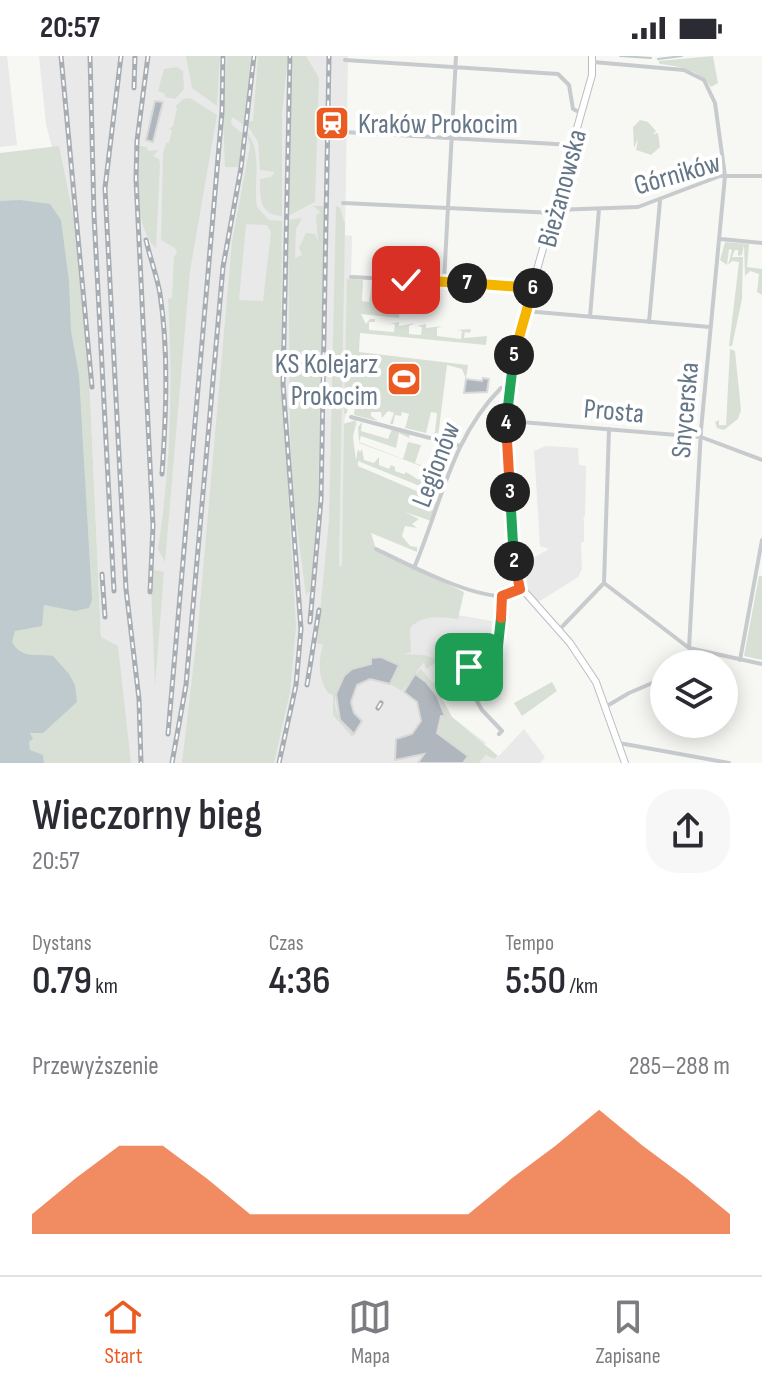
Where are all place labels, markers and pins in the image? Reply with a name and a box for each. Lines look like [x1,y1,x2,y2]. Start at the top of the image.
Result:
station icon: Kraków Prokocim [313,104,351,142]
place label: Kraków Prokocim [358,108,518,141]
pin [372,246,440,314]
pin: 7 [447,263,487,303]
pin: 6 [513,268,553,308]
pin: 5 [494,335,534,375]
place label: KS Kolejarz Prokocim [275,348,378,413]
sports icon: KS Kolejarz Prokocim [385,360,423,398]
pin: 4 [486,403,526,443]
pin: 3 [490,472,530,512]
pin: 2 [494,541,534,581]
pin [435,633,503,701]

